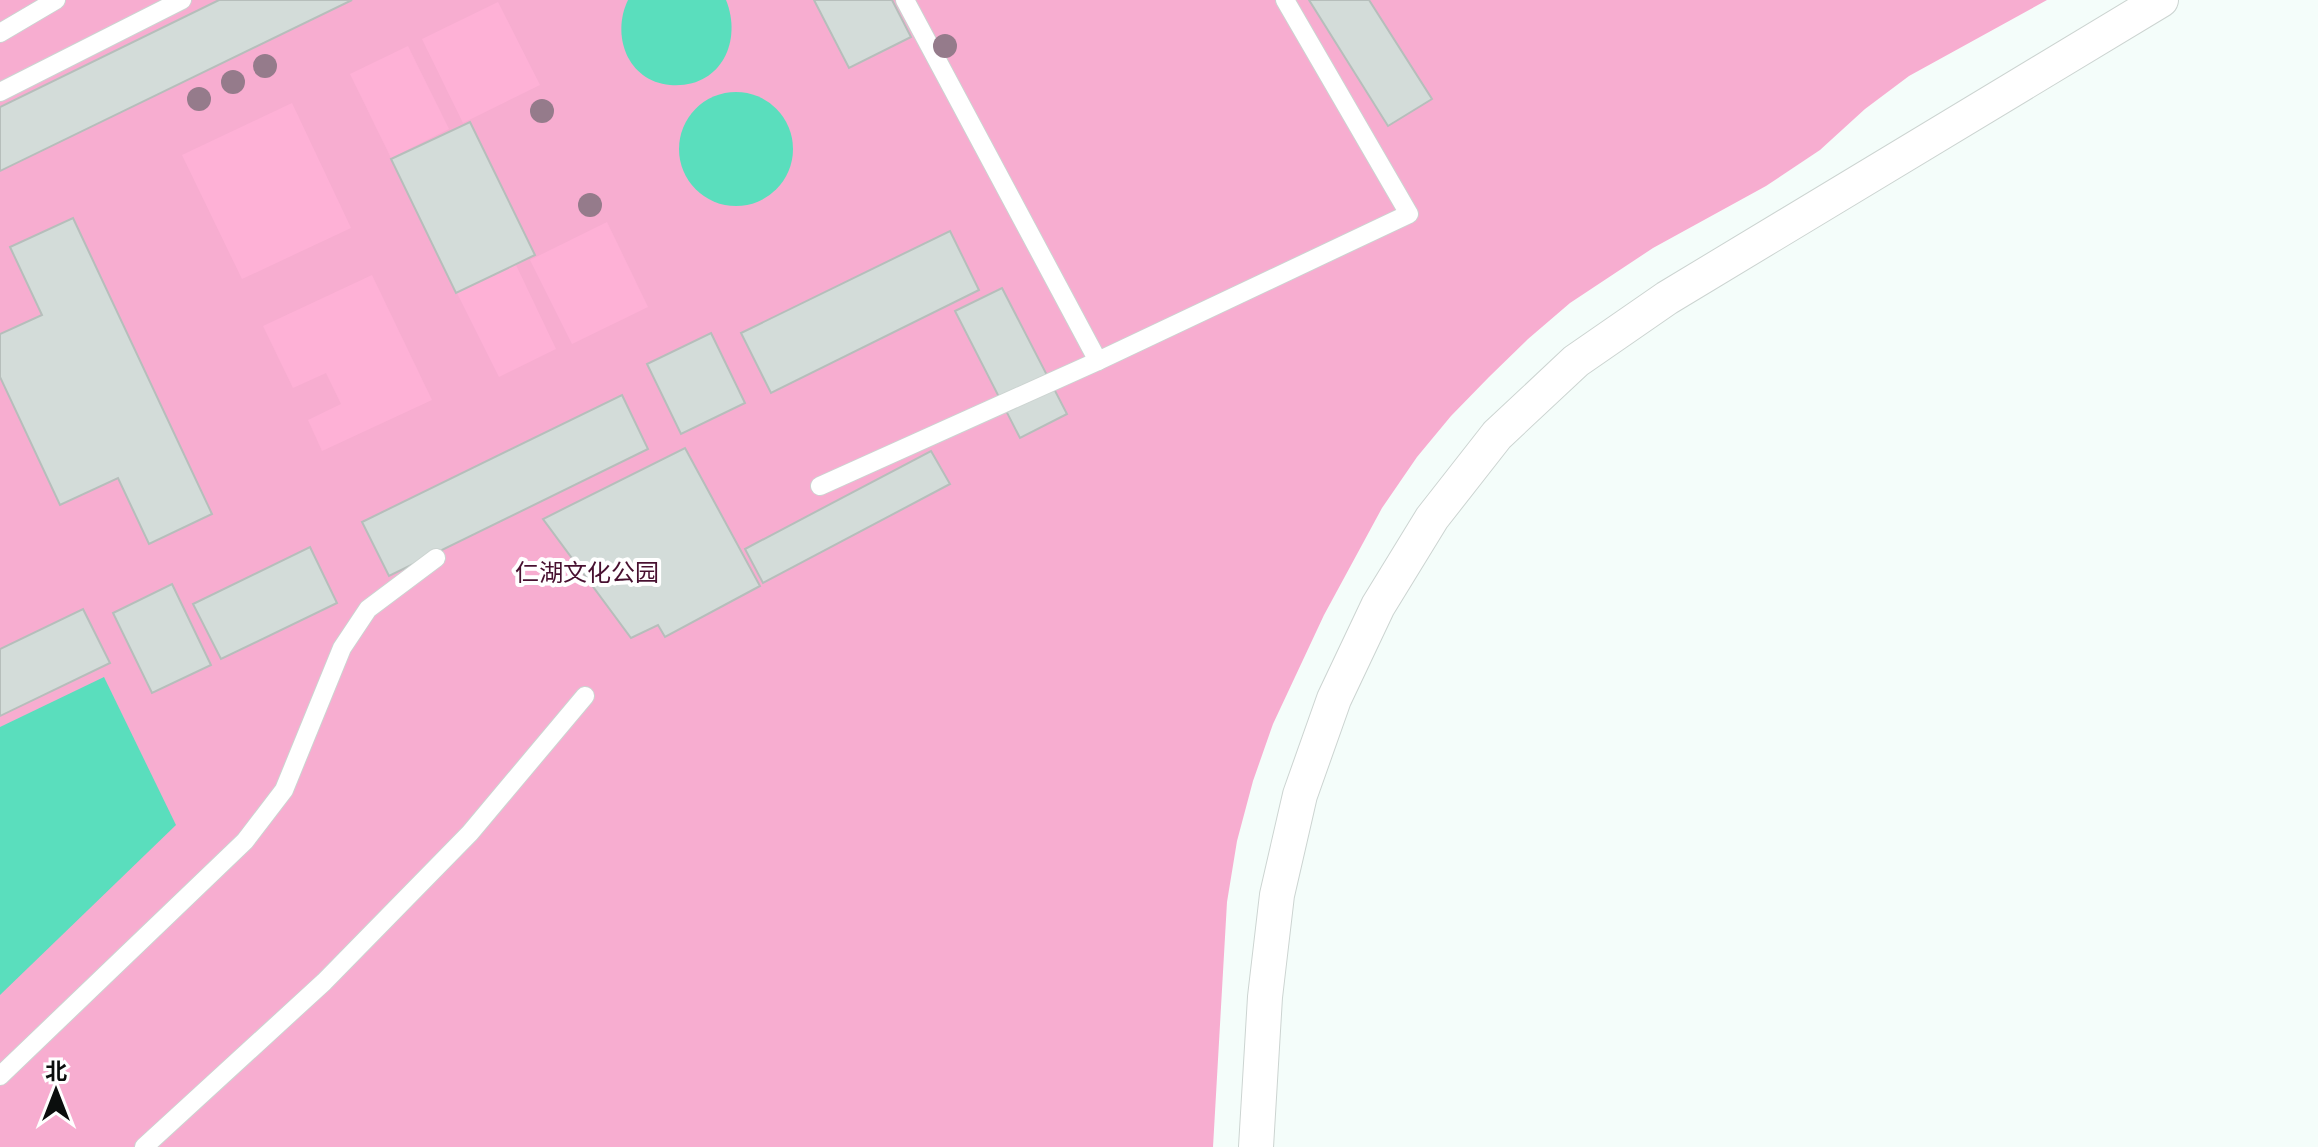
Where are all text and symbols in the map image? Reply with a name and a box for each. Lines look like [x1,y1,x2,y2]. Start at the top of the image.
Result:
park label: 仁湖文化公园 [515,557,659,587]
north arrow [16,1051,96,1131]
text: 北 [45,1057,67,1085]

